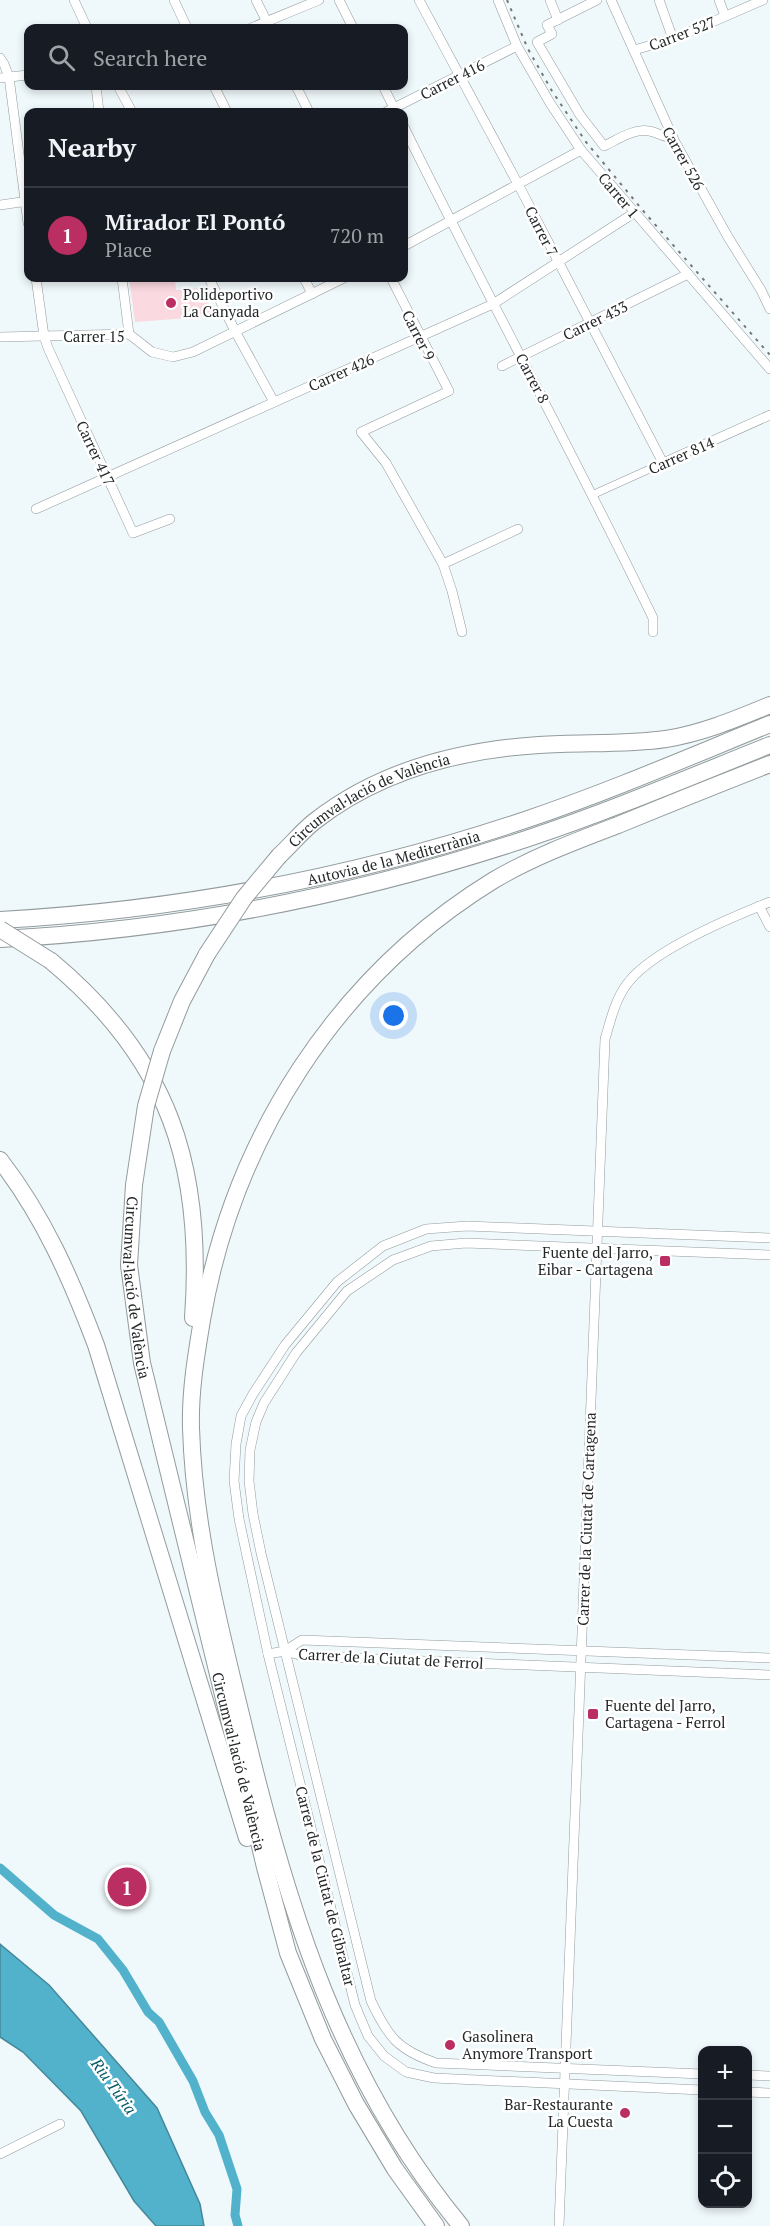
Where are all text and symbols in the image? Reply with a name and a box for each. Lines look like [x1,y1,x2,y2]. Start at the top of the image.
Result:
street label: Carrer 527 [646,11,718,55]
search box [24,24,408,90]
icon: search [45,41,78,74]
text: Search here [93,43,207,72]
street label: Carrer 416 [416,54,488,104]
street label: Carrer 526 [658,123,710,193]
text: Nearby [48,130,136,164]
street label: Carrer 1 [594,168,644,222]
street label: Carrer 7 [521,203,563,259]
text: Mirador El Pontó [105,207,285,236]
text: 1 [62,222,73,249]
text: 720 m [330,222,384,249]
text: Place [105,236,152,263]
place label: Polideportivo La Canyada [183,284,273,321]
marker: Polideportivo La Canyada [164,296,178,310]
street label: Carrer 433 [559,296,631,344]
street label: Carrer 9 [398,307,440,363]
street label: Carrer 15 [63,326,125,346]
street label: Carrer 426 [305,349,377,395]
street label: Carrer 8 [512,350,554,406]
street label: Carrer 417 [72,417,120,489]
street label: Carrer 814 [645,432,717,478]
street label: Circumval·lació de València [283,748,452,851]
street label: Autovia de la Mediterrània [305,825,483,889]
your location [379,1001,408,1030]
street label: Circumval·lació de València [119,1196,156,1381]
place label: Fuente del Jarro, Eibar - Cartagena [538,1242,653,1279]
marker: Fuente del Jarro, Eibar - Cartagena [658,1254,672,1268]
street label: Carrer de la Ciutat de Cartagena [572,1411,600,1626]
street label: Carrer de la Ciutat de Ferrol [298,1643,484,1673]
street label: Circumval·lació de València [208,1670,271,1853]
place label: Fuente del Jarro, Cartagena - Ferrol [605,1695,726,1732]
marker: Fuente del Jarro, Cartagena - Ferrol [586,1707,600,1721]
street label: Carrer de la Ciutat de Gibraltar [291,1784,361,1988]
pin: 1 [108,1864,146,1910]
place label: Gasolinera Anymore Transport [462,2026,593,2063]
marker: Gasolinera Anymore Transport [443,2038,457,2052]
map controls [698,2046,752,2208]
button: + [698,2046,752,2100]
water label: Riu Túria [86,2053,142,2119]
place label: Bar-Restaurante La Cuesta [504,2094,613,2131]
button: − [698,2100,752,2154]
marker: Bar-Restaurante La Cuesta [618,2106,632,2120]
button: locate [698,2154,752,2208]

